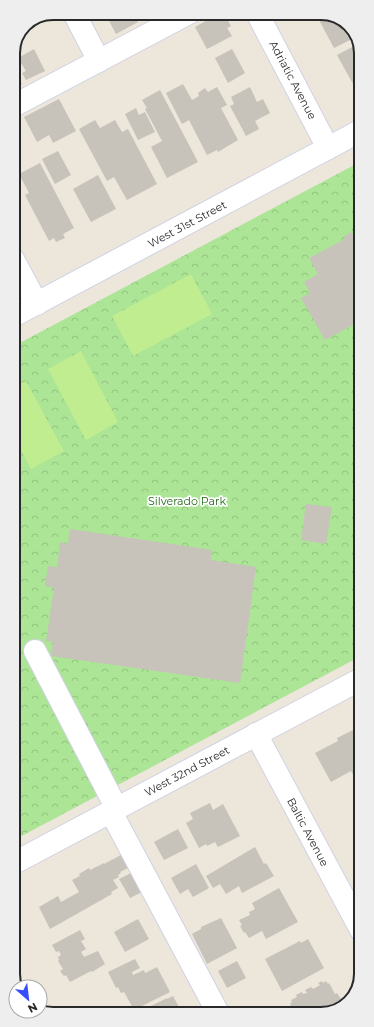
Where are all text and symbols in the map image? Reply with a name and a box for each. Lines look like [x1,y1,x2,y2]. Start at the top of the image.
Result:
street label: Adriatic Avenue [266,38,320,122]
street label: West 31st Street [145,197,229,251]
park label: Silverado Park [148,494,226,508]
street label: West 32nd Street [142,742,232,799]
street label: Baltic Avenue [284,795,332,869]
north arrow [8,979,48,1019]
text: N [25,1000,40,1016]

